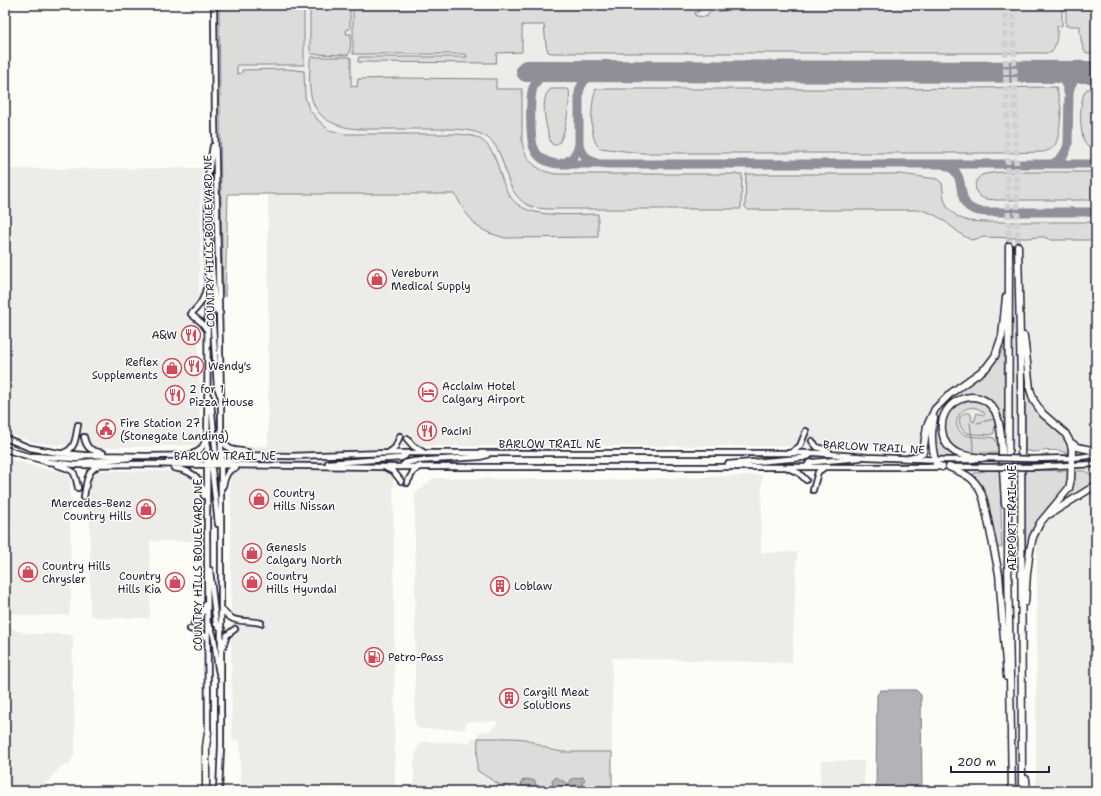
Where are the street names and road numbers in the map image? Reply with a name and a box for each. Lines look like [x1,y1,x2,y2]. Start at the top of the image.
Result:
street label: COUNTRY HILLS BOULEVARD NE [200,154,219,327]
street label: BARLOW TRAIL NE [499,437,601,452]
street label: BARLOW TRAIL NE [822,437,926,458]
street label: BARLOW TRAIL NE [174,449,276,464]
street label: AIRPORT TRAIL NE [1005,465,1020,571]
street label: COUNTRY HILLS BOULEVARD NE [191,479,206,651]

